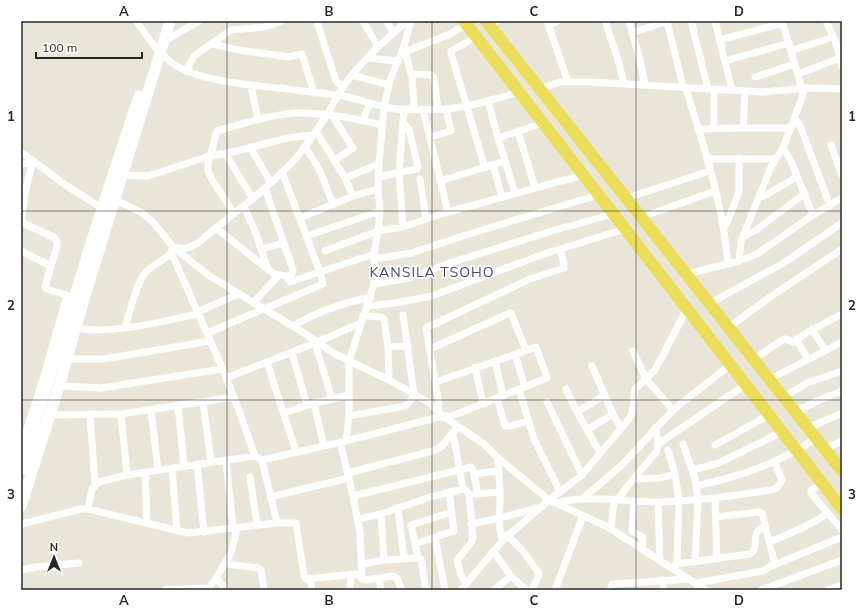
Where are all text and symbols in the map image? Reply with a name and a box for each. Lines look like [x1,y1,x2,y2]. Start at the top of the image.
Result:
text: A [119,3,129,19]
text: B [325,3,334,19]
text: C [530,3,539,19]
text: D [734,3,744,19]
scale bar [36,34,142,60]
text: 100 m [42,40,77,55]
text: 1 [7,108,15,124]
text: 1 [848,108,856,124]
district label: KANSILA TSOHO [369,263,495,281]
text: 2 [7,297,15,313]
text: 2 [848,297,856,313]
text: 3 [7,486,15,502]
text: 3 [848,486,856,502]
north arrow [34,537,74,577]
text: N [50,540,58,554]
text: A [119,592,129,608]
text: B [325,592,334,608]
text: C [530,592,539,608]
text: D [734,592,744,608]

